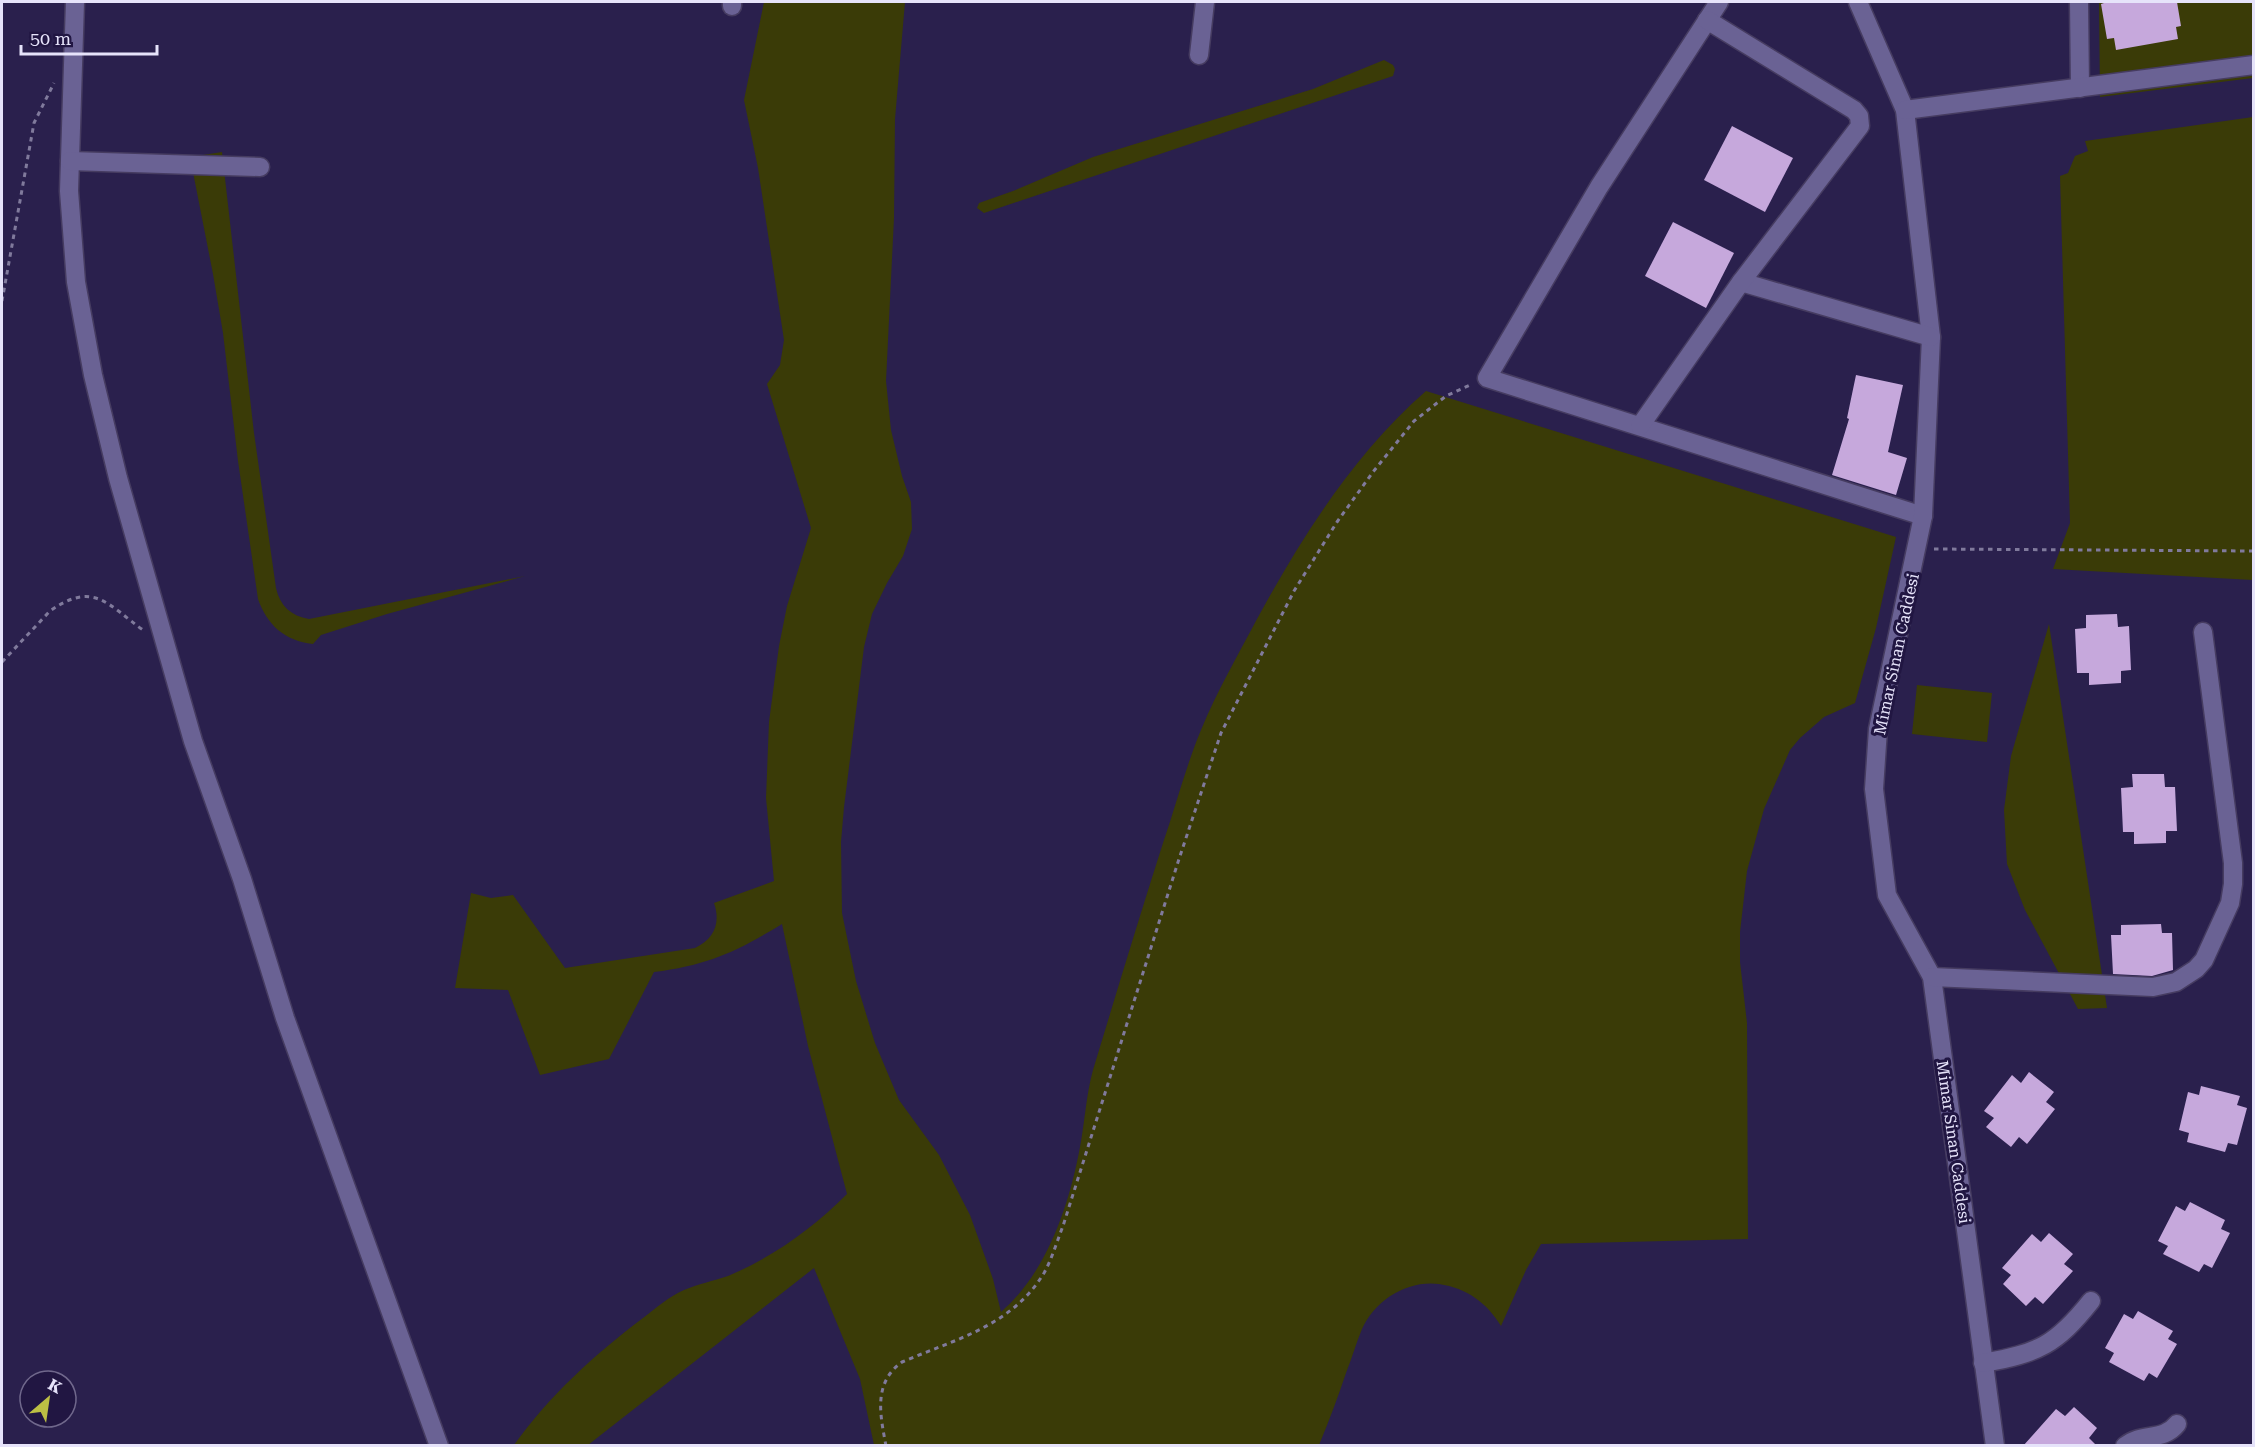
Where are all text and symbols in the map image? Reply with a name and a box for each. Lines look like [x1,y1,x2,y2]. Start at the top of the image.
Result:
scale bar [21,18,158,56]
text: 50 m [30,28,71,49]
street label: Mimar Sinan Caddesi [1870,572,1923,737]
street label: Mimar Sinan Caddesi [1933,1059,1974,1225]
north arrow [18,1369,78,1429]
text: K [45,1375,66,1398]

